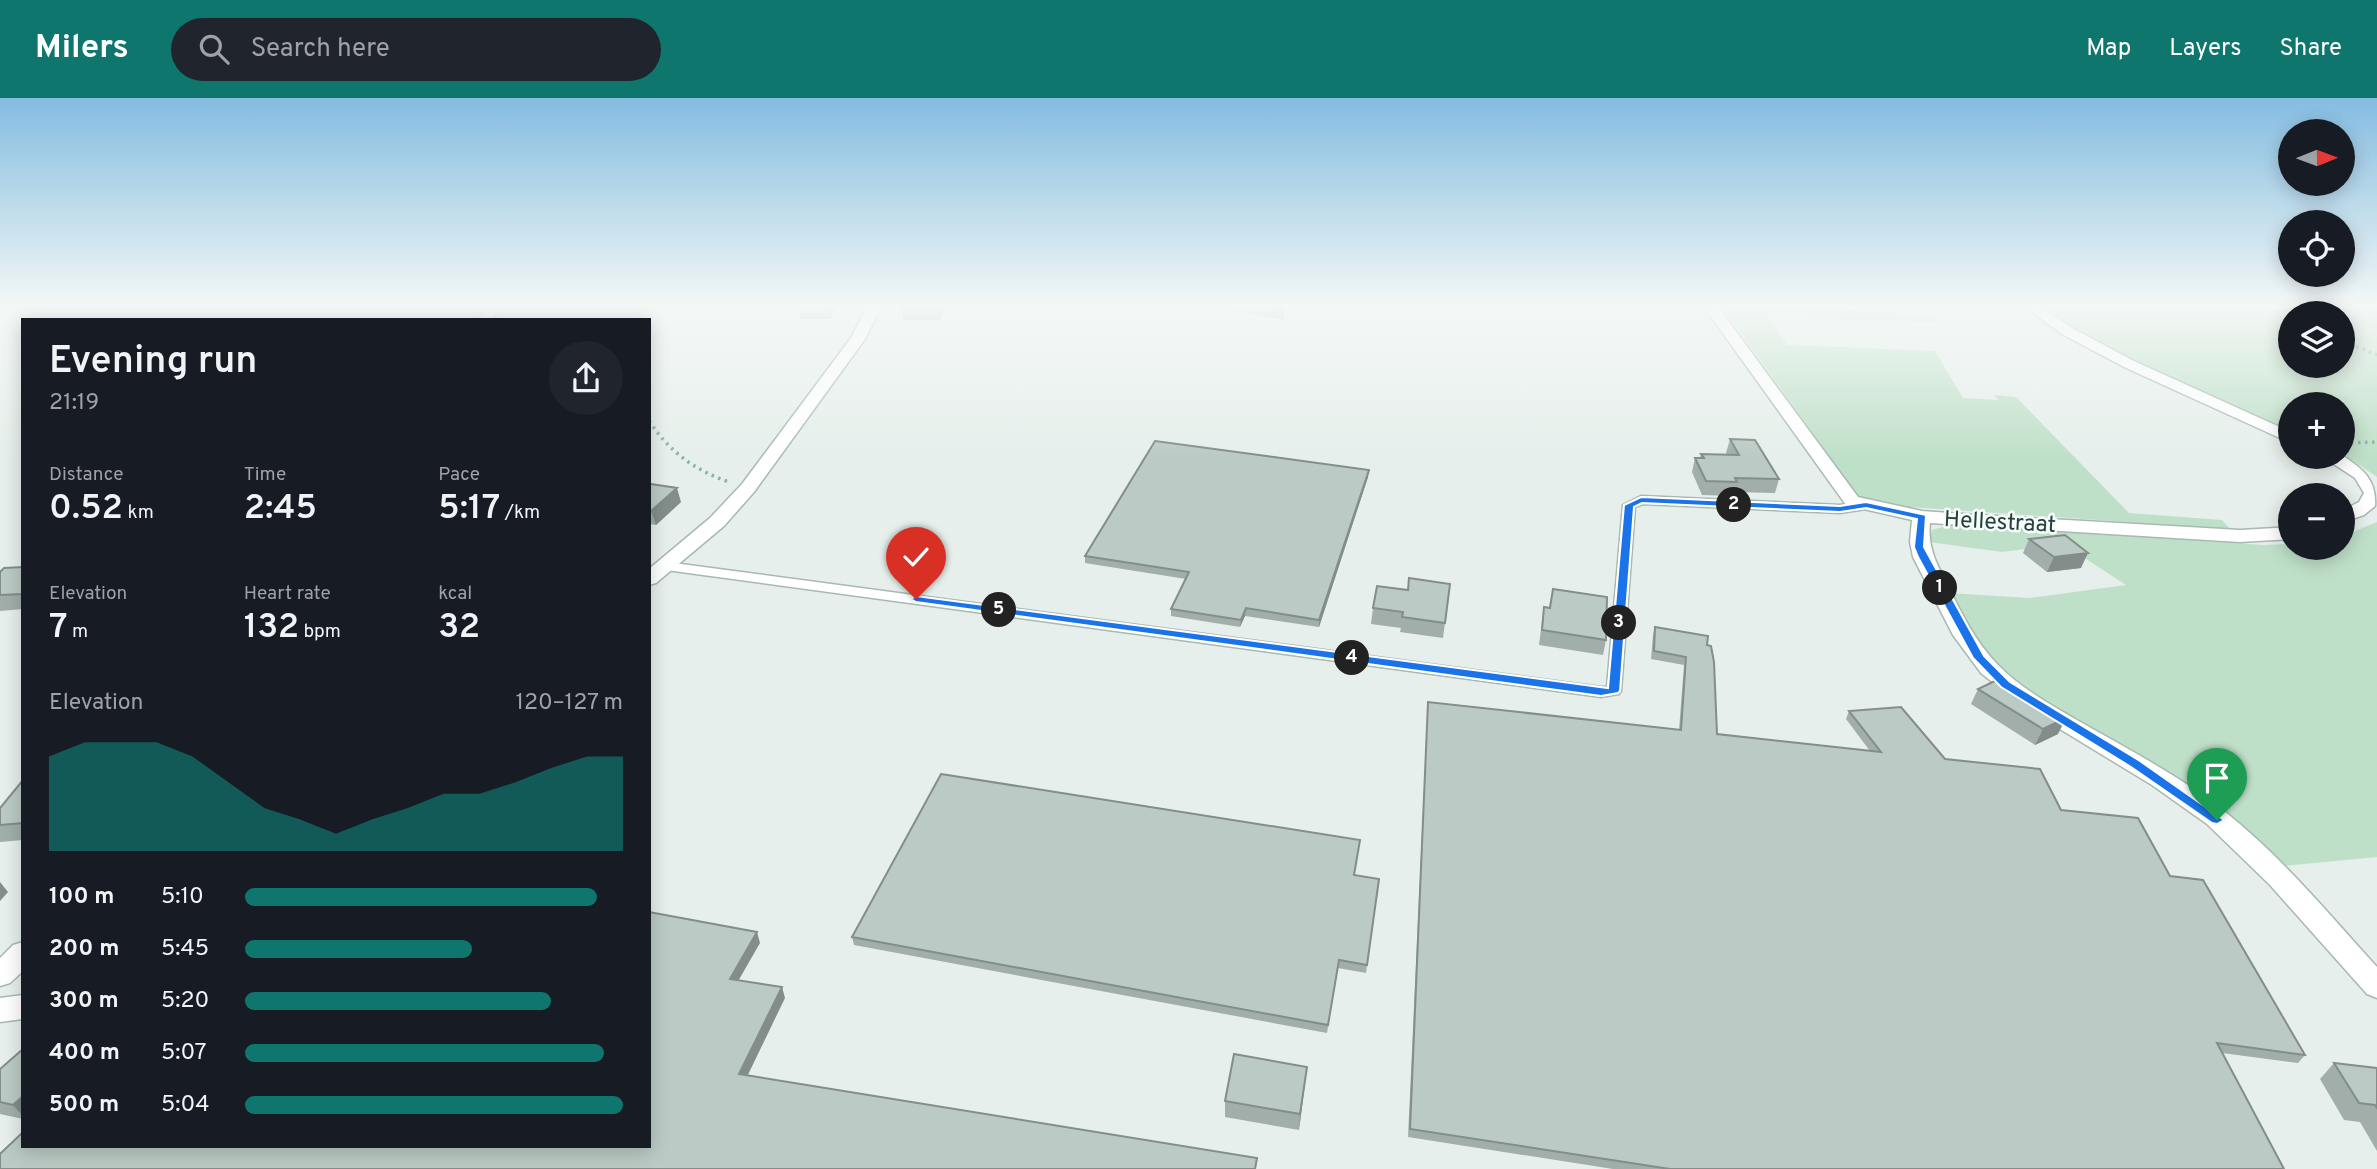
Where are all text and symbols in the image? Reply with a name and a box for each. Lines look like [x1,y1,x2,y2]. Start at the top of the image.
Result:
search box [171,18,661,81]
text: Milers [35,28,129,70]
icon: search [195,30,233,68]
text: Search here [251,33,390,66]
text: Map [2086,34,2131,64]
text: Layers [2169,34,2241,64]
text: Share [2279,34,2342,64]
north arrow [2278,119,2356,196]
map controls [2278,119,2355,560]
button: locate [2278,210,2355,287]
button: layers [2278,301,2355,378]
text: Evening run [49,338,257,387]
button: share [549,341,623,415]
text: 21:19 [49,389,99,418]
button: + [2278,392,2355,469]
text: Distance [49,463,124,487]
text: Time [244,463,286,487]
text: Pace [438,463,480,487]
button: − [2278,483,2355,560]
text: 0.52 [49,487,123,531]
text: 2:45 [244,487,317,531]
text: 5:17 [438,487,500,531]
pin: 2 [1716,488,1752,522]
text: 2 [1728,492,1739,516]
text: km [123,501,154,525]
text: /km [500,501,540,525]
street label: Hellestraat [1943,506,2057,541]
pin [886,527,946,599]
icon: check [897,538,935,576]
pin: 1 [1923,570,1958,606]
text: 1 [1936,575,1943,599]
text: Elevation [49,582,127,606]
text: Heart rate [244,582,331,606]
text: kcal [438,582,472,606]
pin: 5 [982,592,1016,628]
text: 5 [993,597,1004,621]
text: 7 [49,606,68,650]
text: 132 [244,606,299,650]
text: 32 [438,606,480,650]
pin: 3 [1602,606,1636,640]
text: 3 [1613,610,1624,634]
text: m [68,620,88,644]
text: bpm [299,620,341,644]
pin: 4 [1334,640,1370,676]
text: 4 [1345,645,1358,669]
text: Elevation [49,689,144,718]
text: 120–127 m [515,689,623,718]
pin [2187,748,2247,820]
icon: arrive [2198,759,2236,797]
text: 100 m [49,883,114,912]
text: 5:10 [161,883,204,912]
text: 200 m [49,935,119,964]
text: 5:45 [161,935,209,964]
text: 300 m [49,987,119,1016]
text: 5:20 [161,987,209,1016]
text: 400 m [49,1039,120,1068]
text: 5:07 [161,1039,207,1068]
text: 500 m [49,1091,119,1120]
text: 5:04 [161,1091,210,1120]

